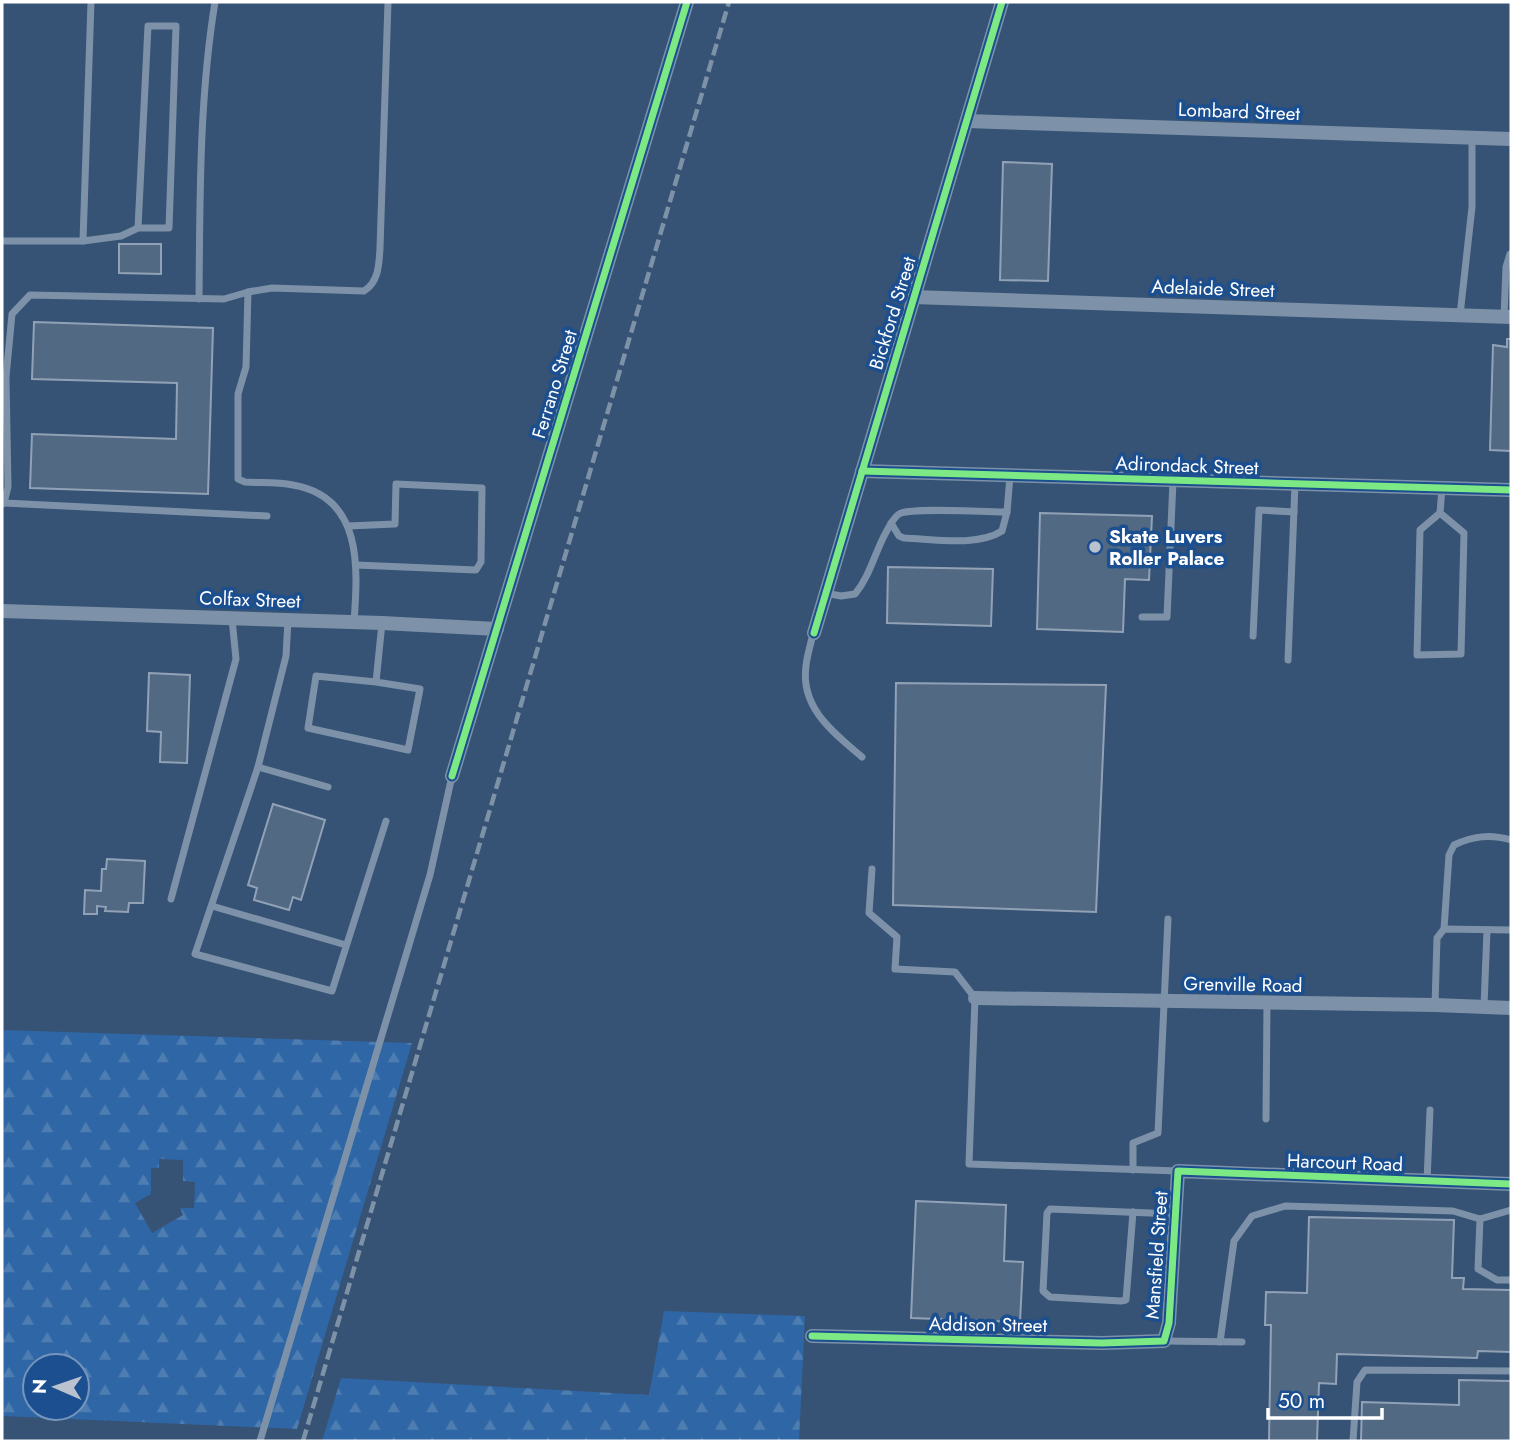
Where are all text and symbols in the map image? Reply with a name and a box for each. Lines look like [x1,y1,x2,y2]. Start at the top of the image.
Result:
street label: Lombard Street [1177,96,1301,127]
street label: Bickford Street [862,253,923,373]
street label: Adelaide Street [1151,273,1275,304]
street label: Ferrano Street [525,326,584,442]
street label: Adirondack Street [1115,450,1260,482]
place label: Skate Luvers Roller Palace [1109,523,1224,572]
marker: Skate Luvers Roller Palace [1087,539,1103,555]
street label: Colfax Street [199,584,302,615]
street label: Grenville Road [1183,970,1303,999]
street label: Harcourt Road [1286,1147,1403,1178]
street label: Mansfield Street [1139,1190,1174,1320]
street label: Addison Street [929,1310,1048,1339]
north arrow [21,1352,91,1422]
scale bar [1268,1376,1382,1420]
text: N [26,1378,53,1394]
text: 50 m [1278,1386,1325,1416]

